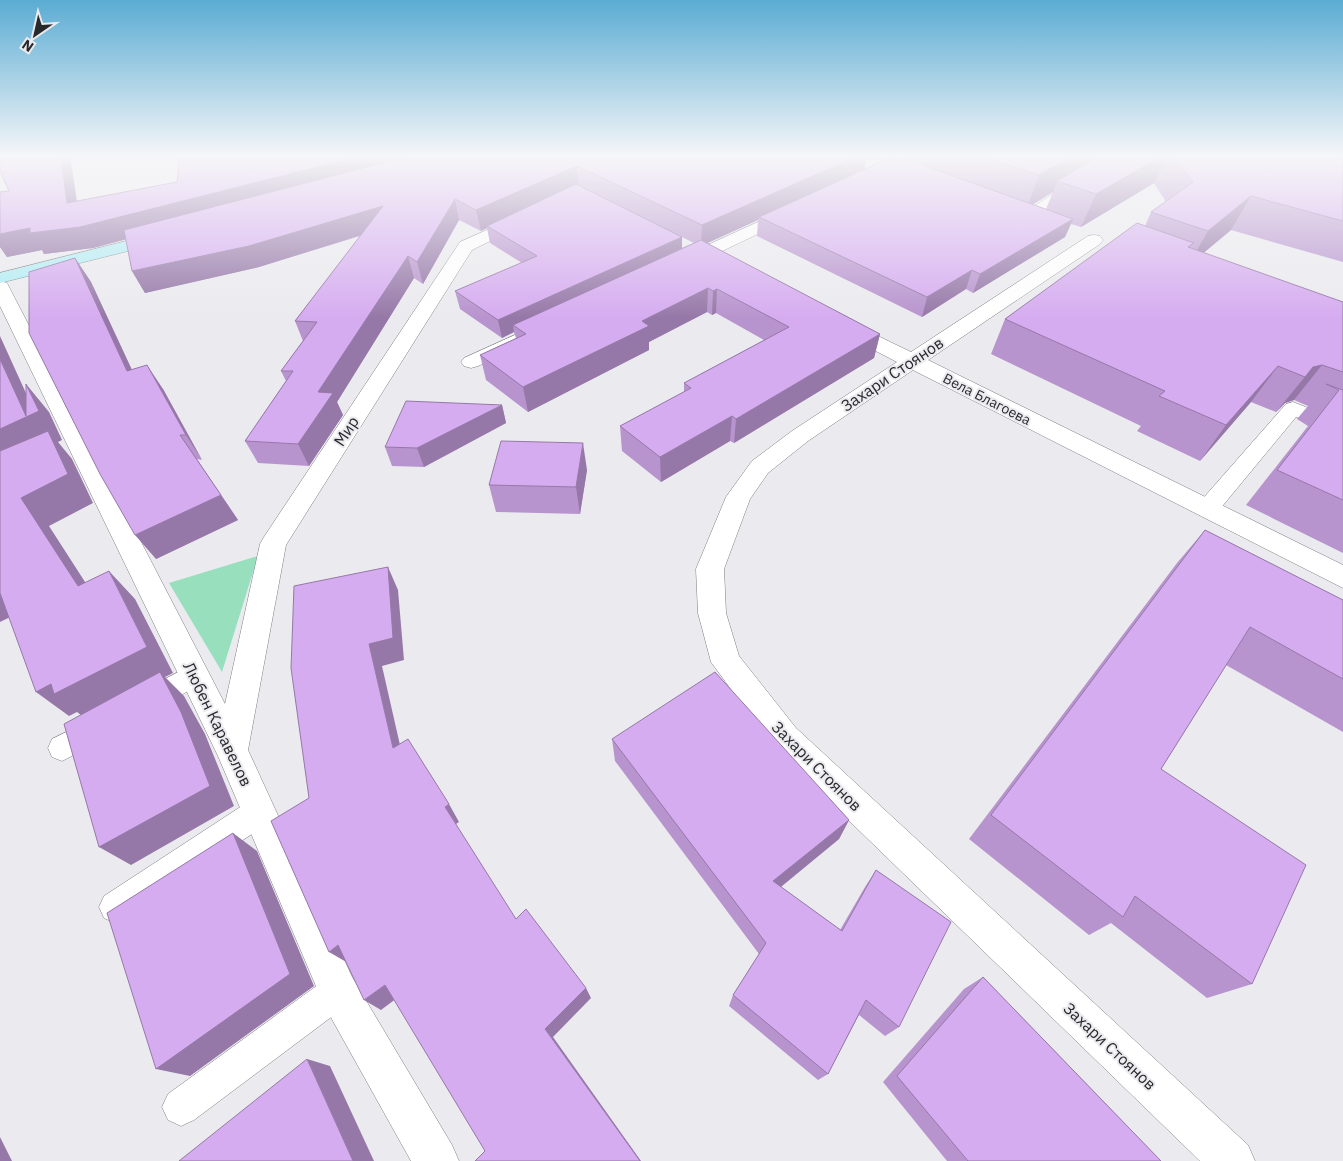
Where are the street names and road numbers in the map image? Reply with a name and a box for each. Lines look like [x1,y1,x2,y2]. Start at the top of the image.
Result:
street label: Захари Стоянов [837,332,947,416]
street label: Вела Благоева [940,369,1034,429]
street label: Мир [329,412,363,450]
street label: Любен Каравелов [179,658,257,790]
street label: Захари Стоянов [768,717,866,815]
street label: Захари Стоянов [1060,998,1160,1094]

